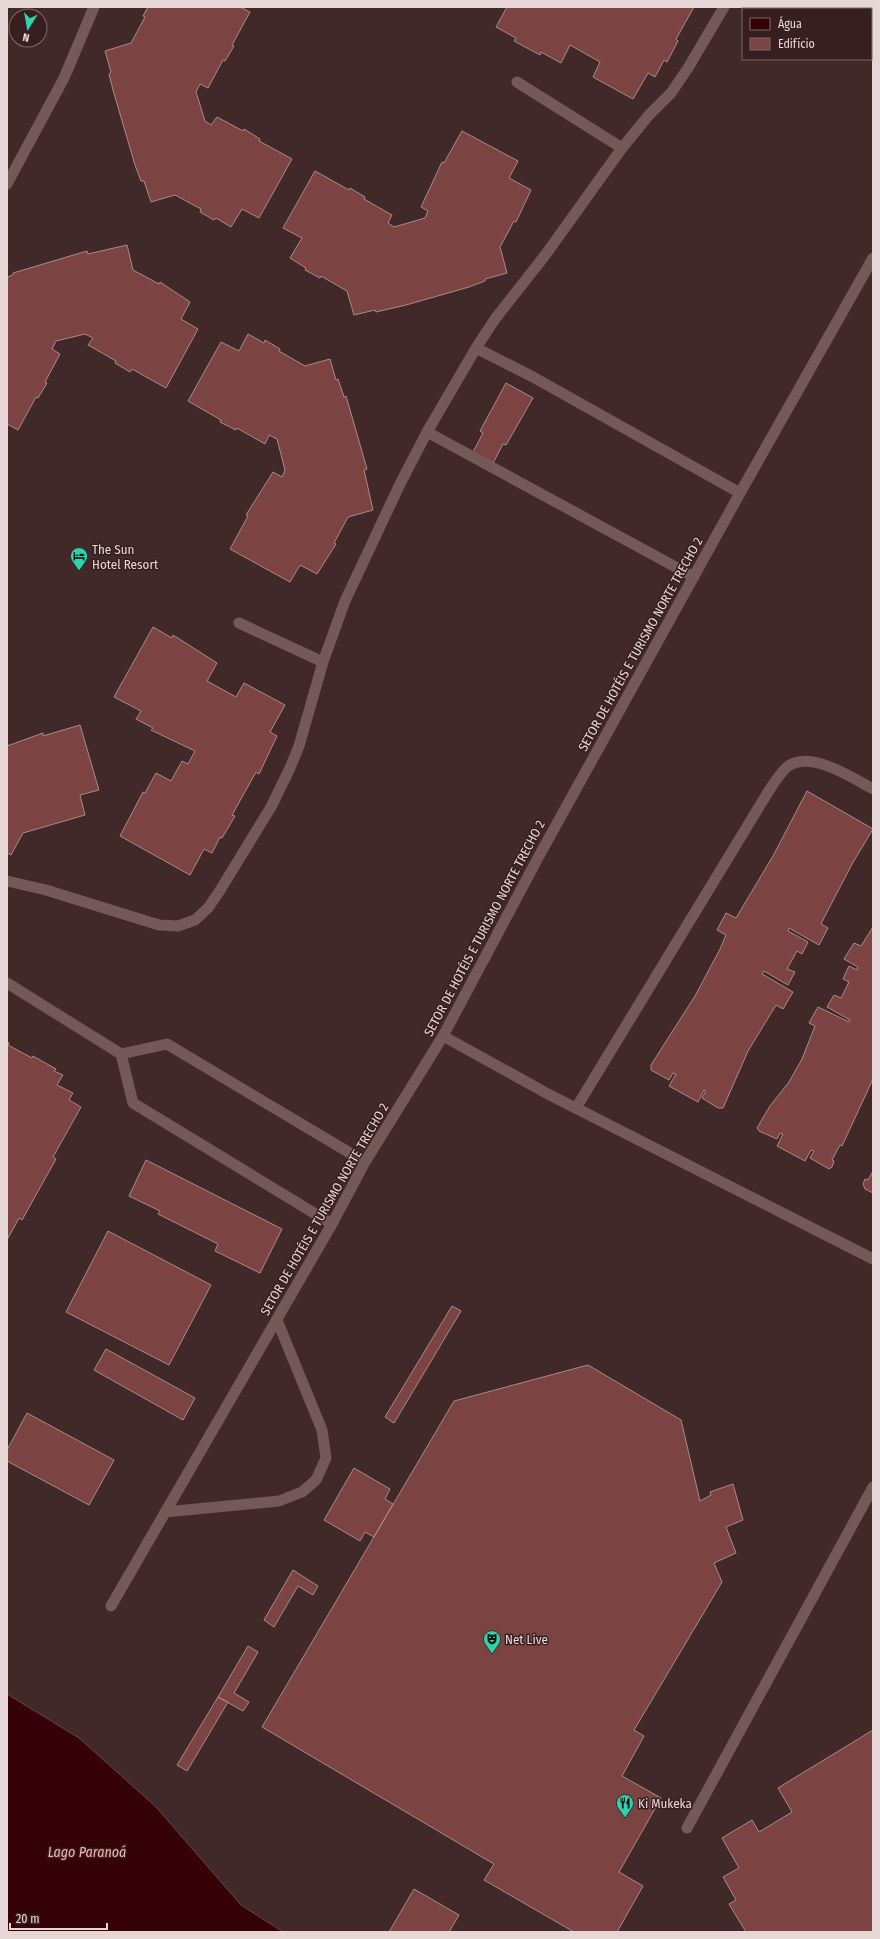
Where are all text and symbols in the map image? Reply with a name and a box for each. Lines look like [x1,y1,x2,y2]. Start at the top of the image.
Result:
north arrow [8,8,48,48]
legend [742,8,872,60]
text: Água [778,16,802,31]
text: N [22,30,31,44]
text: Edifício [778,37,815,51]
street label: SETOR DE HOTÉIS E TURISMO NORTE TRECHO 2 [575,534,706,754]
place label: The Sun Hotel Resort [92,542,159,572]
hotel icon: The Sun Hotel Resort [69,546,89,571]
street label: SETOR DE HOTÉIS E TURISMO NORTE TRECHO 2 [421,818,548,1039]
street label: SETOR DE HOTÉIS E TURISMO NORTE TRECHO 2 [257,1100,392,1318]
theatre icon: Net Live [482,1629,502,1654]
place label: Net Live [505,1632,548,1647]
restaurant icon: Ki Mukeka [615,1793,635,1818]
place label: Ki Mukeka [638,1796,692,1811]
water label: Lago Paranoá [48,1844,126,1861]
scale bar [10,1905,107,1931]
text: 20 m [16,1912,40,1926]

